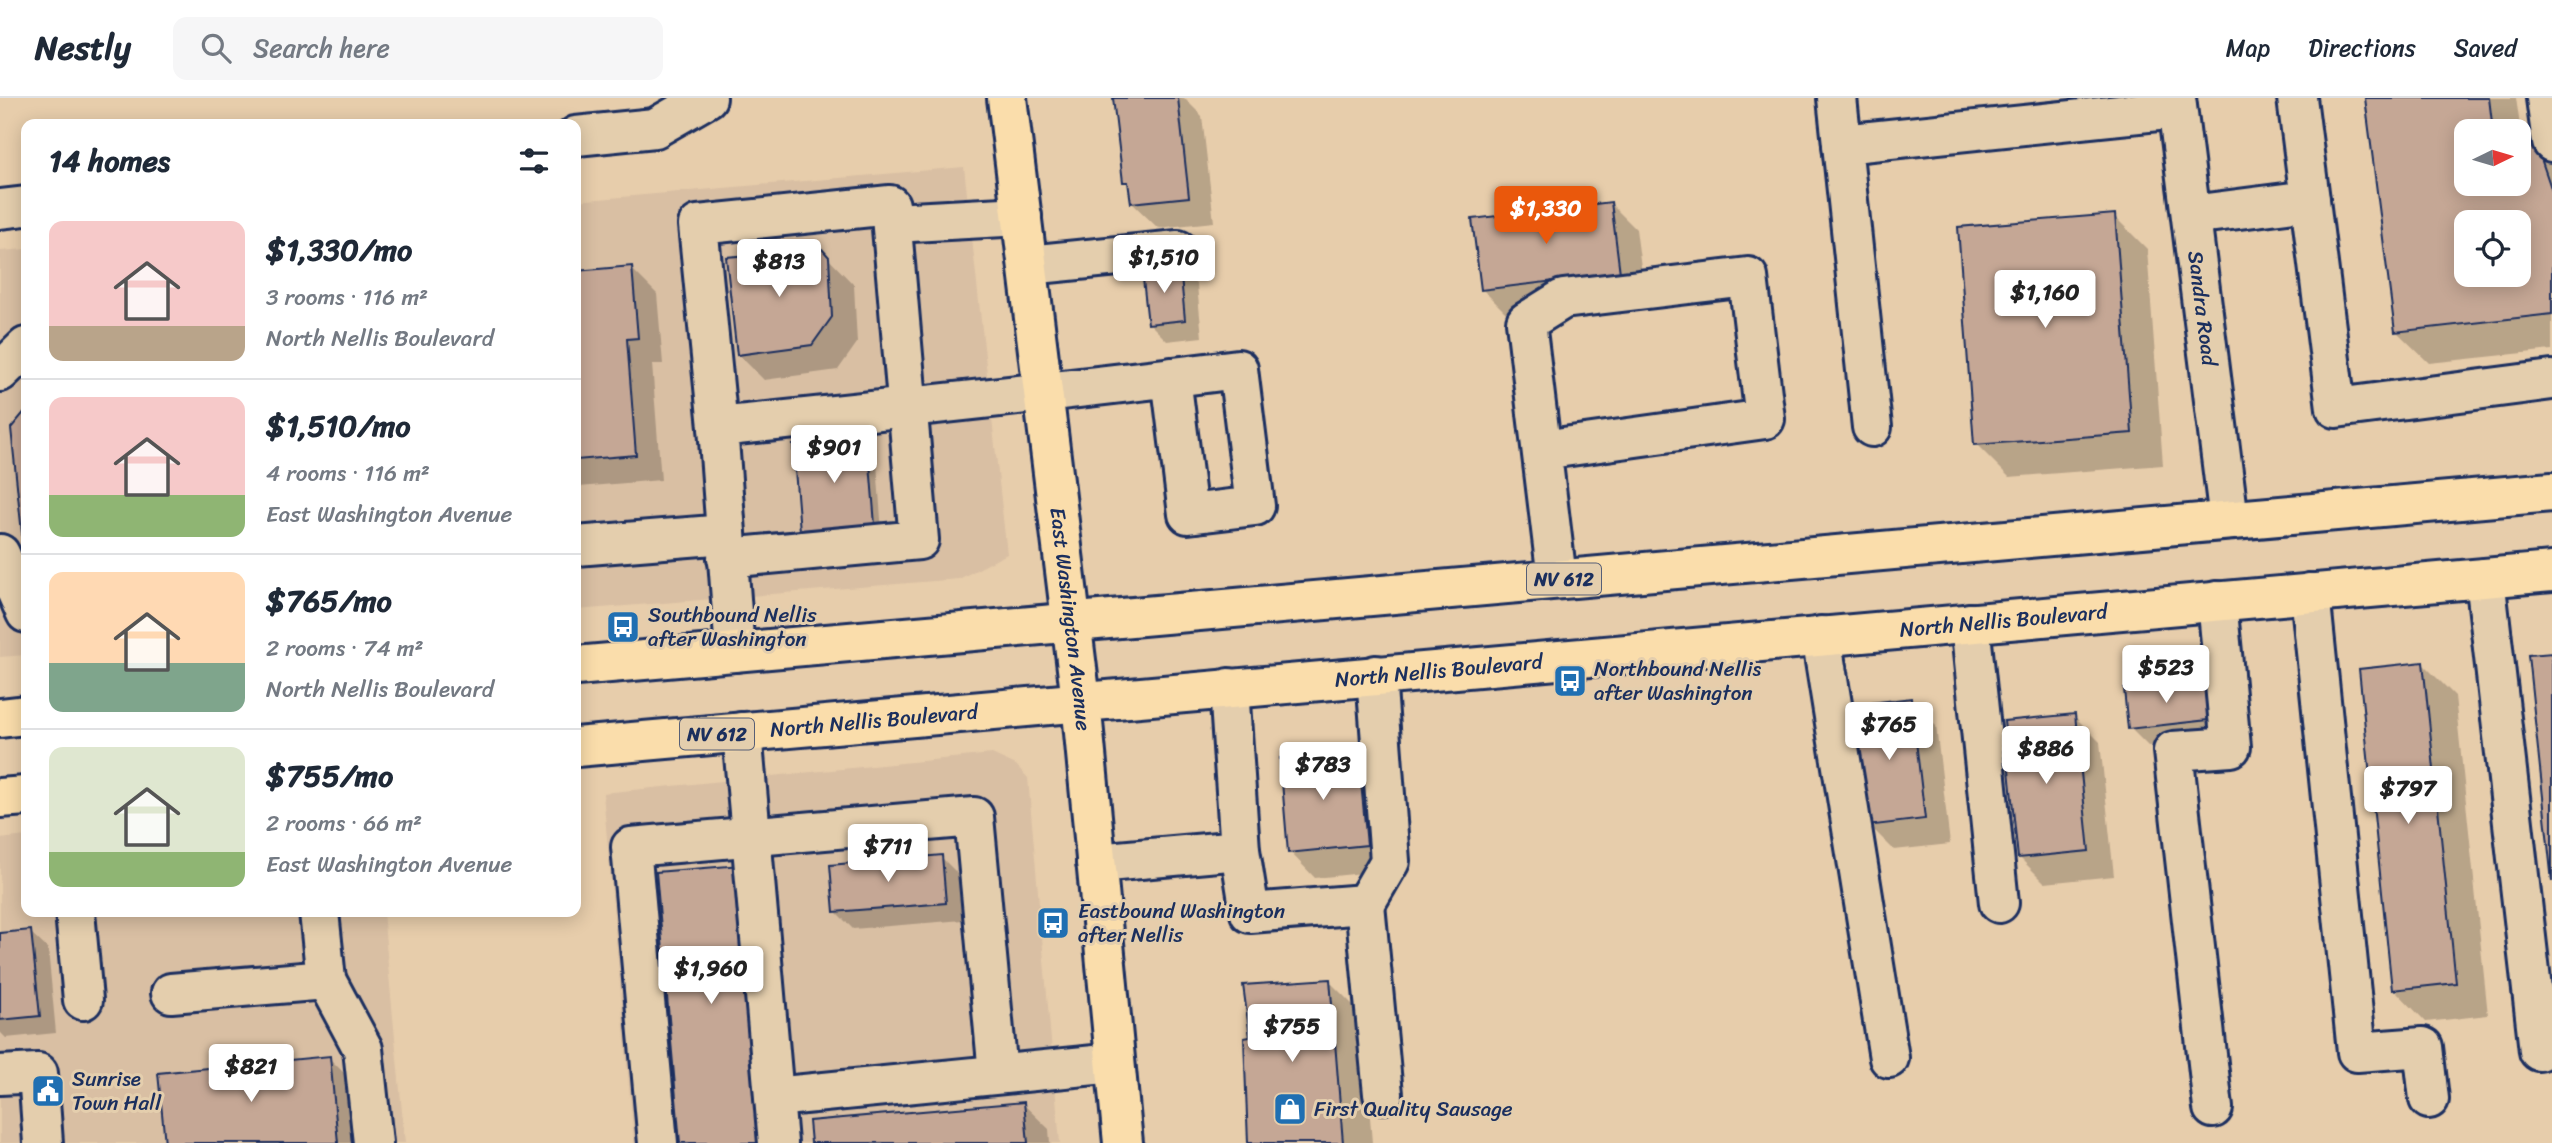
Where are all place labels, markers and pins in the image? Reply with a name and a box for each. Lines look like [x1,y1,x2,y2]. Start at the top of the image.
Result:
pin: $1,330 [1489,186,1603,246]
pin: $1,510 [1107,236,1221,295]
pin: $813 [738,240,820,299]
pin: $1,160 [1988,271,2102,330]
pin: $901 [793,426,875,485]
place label: Southbound Nellis after Washington [648,596,817,658]
bus stop icon: Southbound Nellis after Washington [604,608,642,646]
pin: $523 [2125,646,2207,705]
place label: Northbound Nellis after Washington [1594,650,1761,712]
bus stop icon: Northbound Nellis after Washington [1551,662,1589,700]
pin: $765 [1848,702,1930,762]
pin: $886 [2005,726,2087,786]
pin: $783 [1282,742,1364,802]
pin: $797 [2367,766,2449,826]
pin: $711 [847,824,929,884]
place label: Eastbound Washington after Nellis [1078,892,1285,954]
bus stop icon: Eastbound Washington after Nellis [1034,904,1072,942]
pin: $1,960 [654,946,768,1006]
pin: $755 [1251,1004,1333,1064]
pin: $821 [210,1044,292,1104]
place label: Sunrise Town Hall [72,1060,162,1122]
public building icon: Sunrise Town Hall [29,1072,67,1110]
shop icon: First Quality Sausage [1271,1090,1309,1128]
place label: First Quality Sausage [1314,1090,1513,1128]

